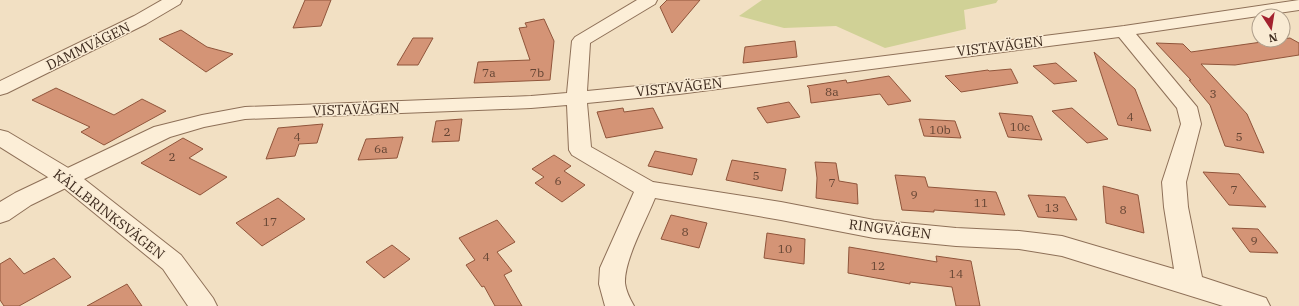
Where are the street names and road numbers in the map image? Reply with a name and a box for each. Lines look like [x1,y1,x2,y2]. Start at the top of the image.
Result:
street label: DAMMVÄGEN [43,18,133,74]
street label: VISTAVÄGEN [956,32,1045,60]
street label: VISTAVÄGEN [635,73,723,101]
street label: VISTAVÄGEN [312,98,400,120]
street label: KÄLLBRINKSVÄGEN [50,165,168,263]
street label: RINGVÄGEN [848,215,932,243]

